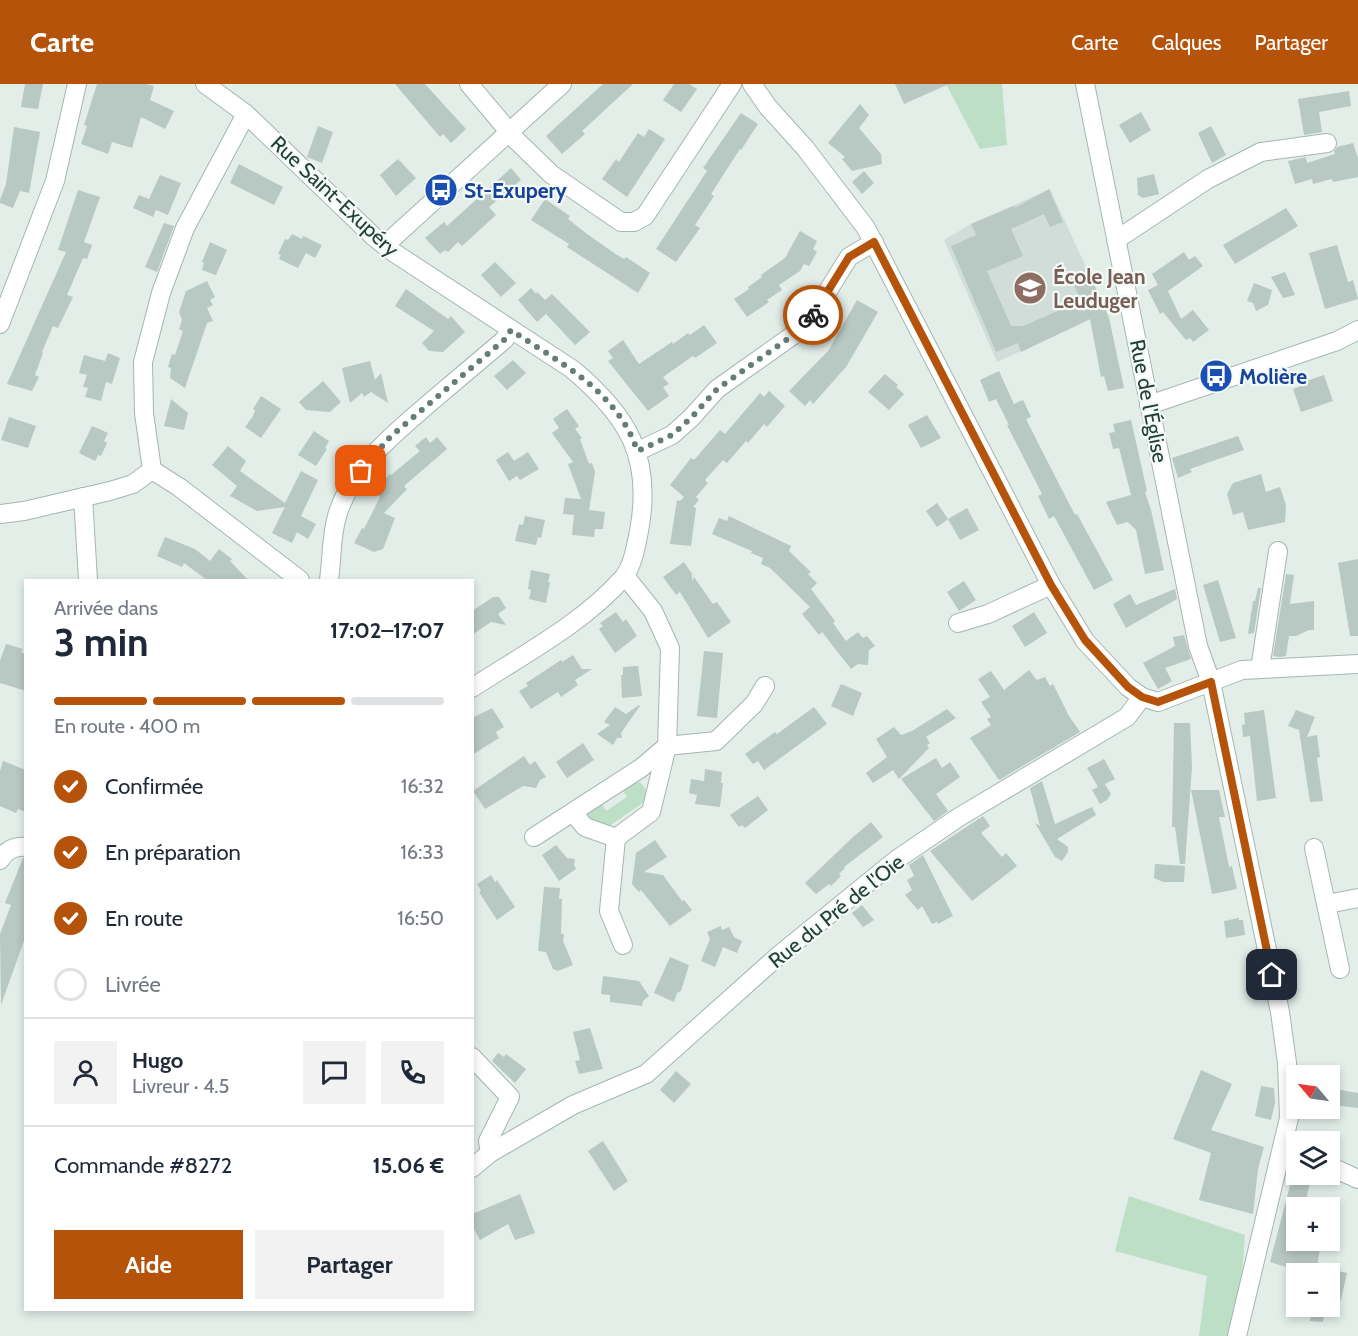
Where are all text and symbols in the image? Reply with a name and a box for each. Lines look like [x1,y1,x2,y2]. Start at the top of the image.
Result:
text: Carte [30,25,94,59]
text: Carte [1071,30,1119,55]
text: Calques [1152,30,1222,55]
text: Partager [1255,30,1328,55]
street label: Rue Saint-Exupéry [266,130,404,262]
bus stop icon: St-Exupery [423,172,459,208]
place label: St-Exupery [464,178,568,203]
place label: École Jean Leuduger [1053,264,1146,313]
school or university icon: École Jean Leuduger [1012,270,1048,306]
courier [783,285,843,345]
icon: bike [797,299,830,332]
street label: Rue de l'Église [1125,337,1173,465]
bus stop icon: Molière [1198,358,1234,394]
place label: Molière [1239,364,1307,389]
pin [335,445,386,496]
icon: bag [344,454,377,487]
text: Arrivée dans [54,596,158,620]
text: 17:02–17:07 [330,617,444,644]
text: 3 min [54,618,149,666]
text: En route · 400 m [54,714,200,738]
icon: check [54,770,87,803]
text: Confirmée [105,773,203,800]
text: 16:32 [401,774,444,798]
icon: check [54,836,87,869]
text: En préparation [105,839,241,866]
text: 16:33 [400,840,444,864]
street label: Rue du Pré de l'Oie [763,849,909,973]
icon: check [54,902,87,935]
text: En route [105,905,183,932]
text: 16:50 [397,906,444,930]
pin [1246,949,1297,1000]
icon: home [1255,958,1288,991]
text: Livrée [105,971,161,998]
button: person [54,1041,117,1104]
button: chat [303,1041,366,1104]
button: phone [381,1041,444,1104]
text: Hugo [132,1047,183,1074]
north arrow [1286,1065,1340,1119]
map controls [1286,1065,1340,1317]
text: Livreur · 4.5 [132,1074,229,1098]
button: layers [1286,1131,1340,1185]
text: Commande #8272 [54,1152,232,1179]
text: 15.06 € [372,1152,444,1179]
button: + [1286,1197,1340,1251]
button: Aide [54,1230,243,1299]
button: Partager [255,1230,444,1299]
button: − [1286,1263,1340,1317]

